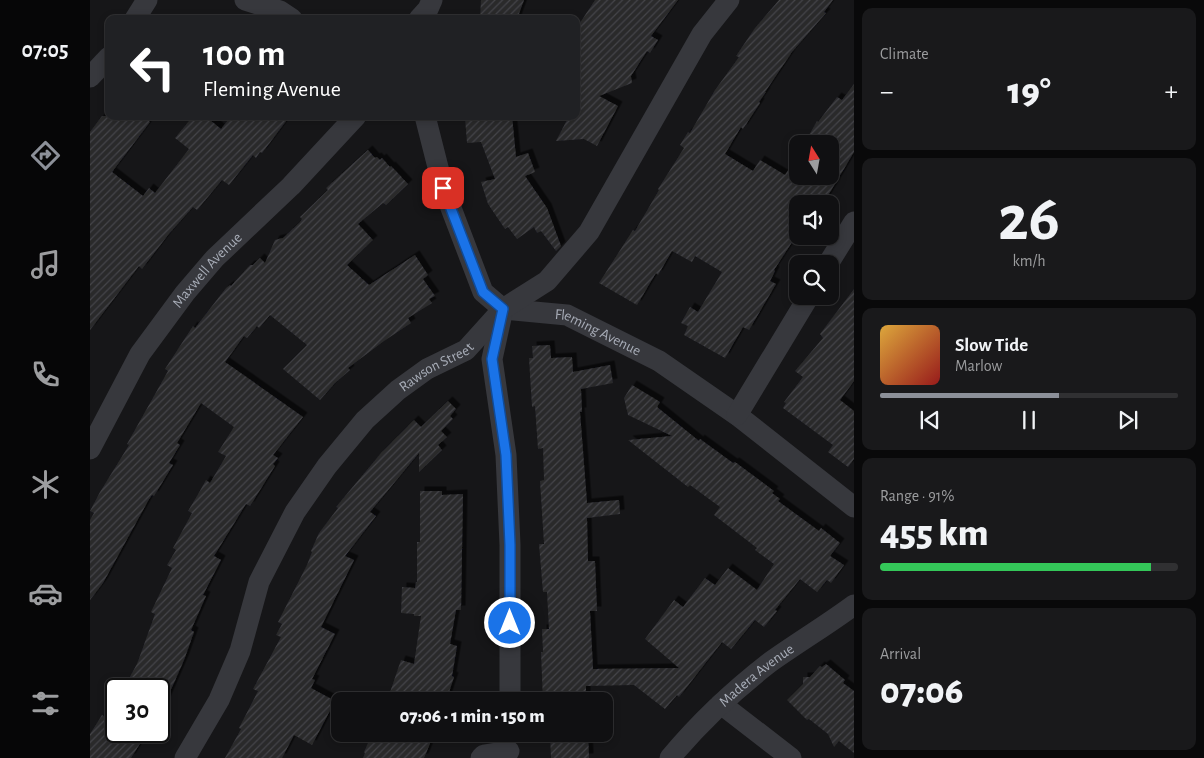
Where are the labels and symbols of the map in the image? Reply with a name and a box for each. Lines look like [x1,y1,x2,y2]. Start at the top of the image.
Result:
north arrow [789,135,839,185]
pin [422,167,464,209]
street label: Maxwell Avenue [169,229,245,310]
street label: Fleming Avenue [554,306,644,358]
street label: Rawson Street [396,339,477,394]
position arrow [483,596,535,648]
street label: Madera Avenue [716,641,796,709]
speed limit sign: 30 [105,678,170,743]

